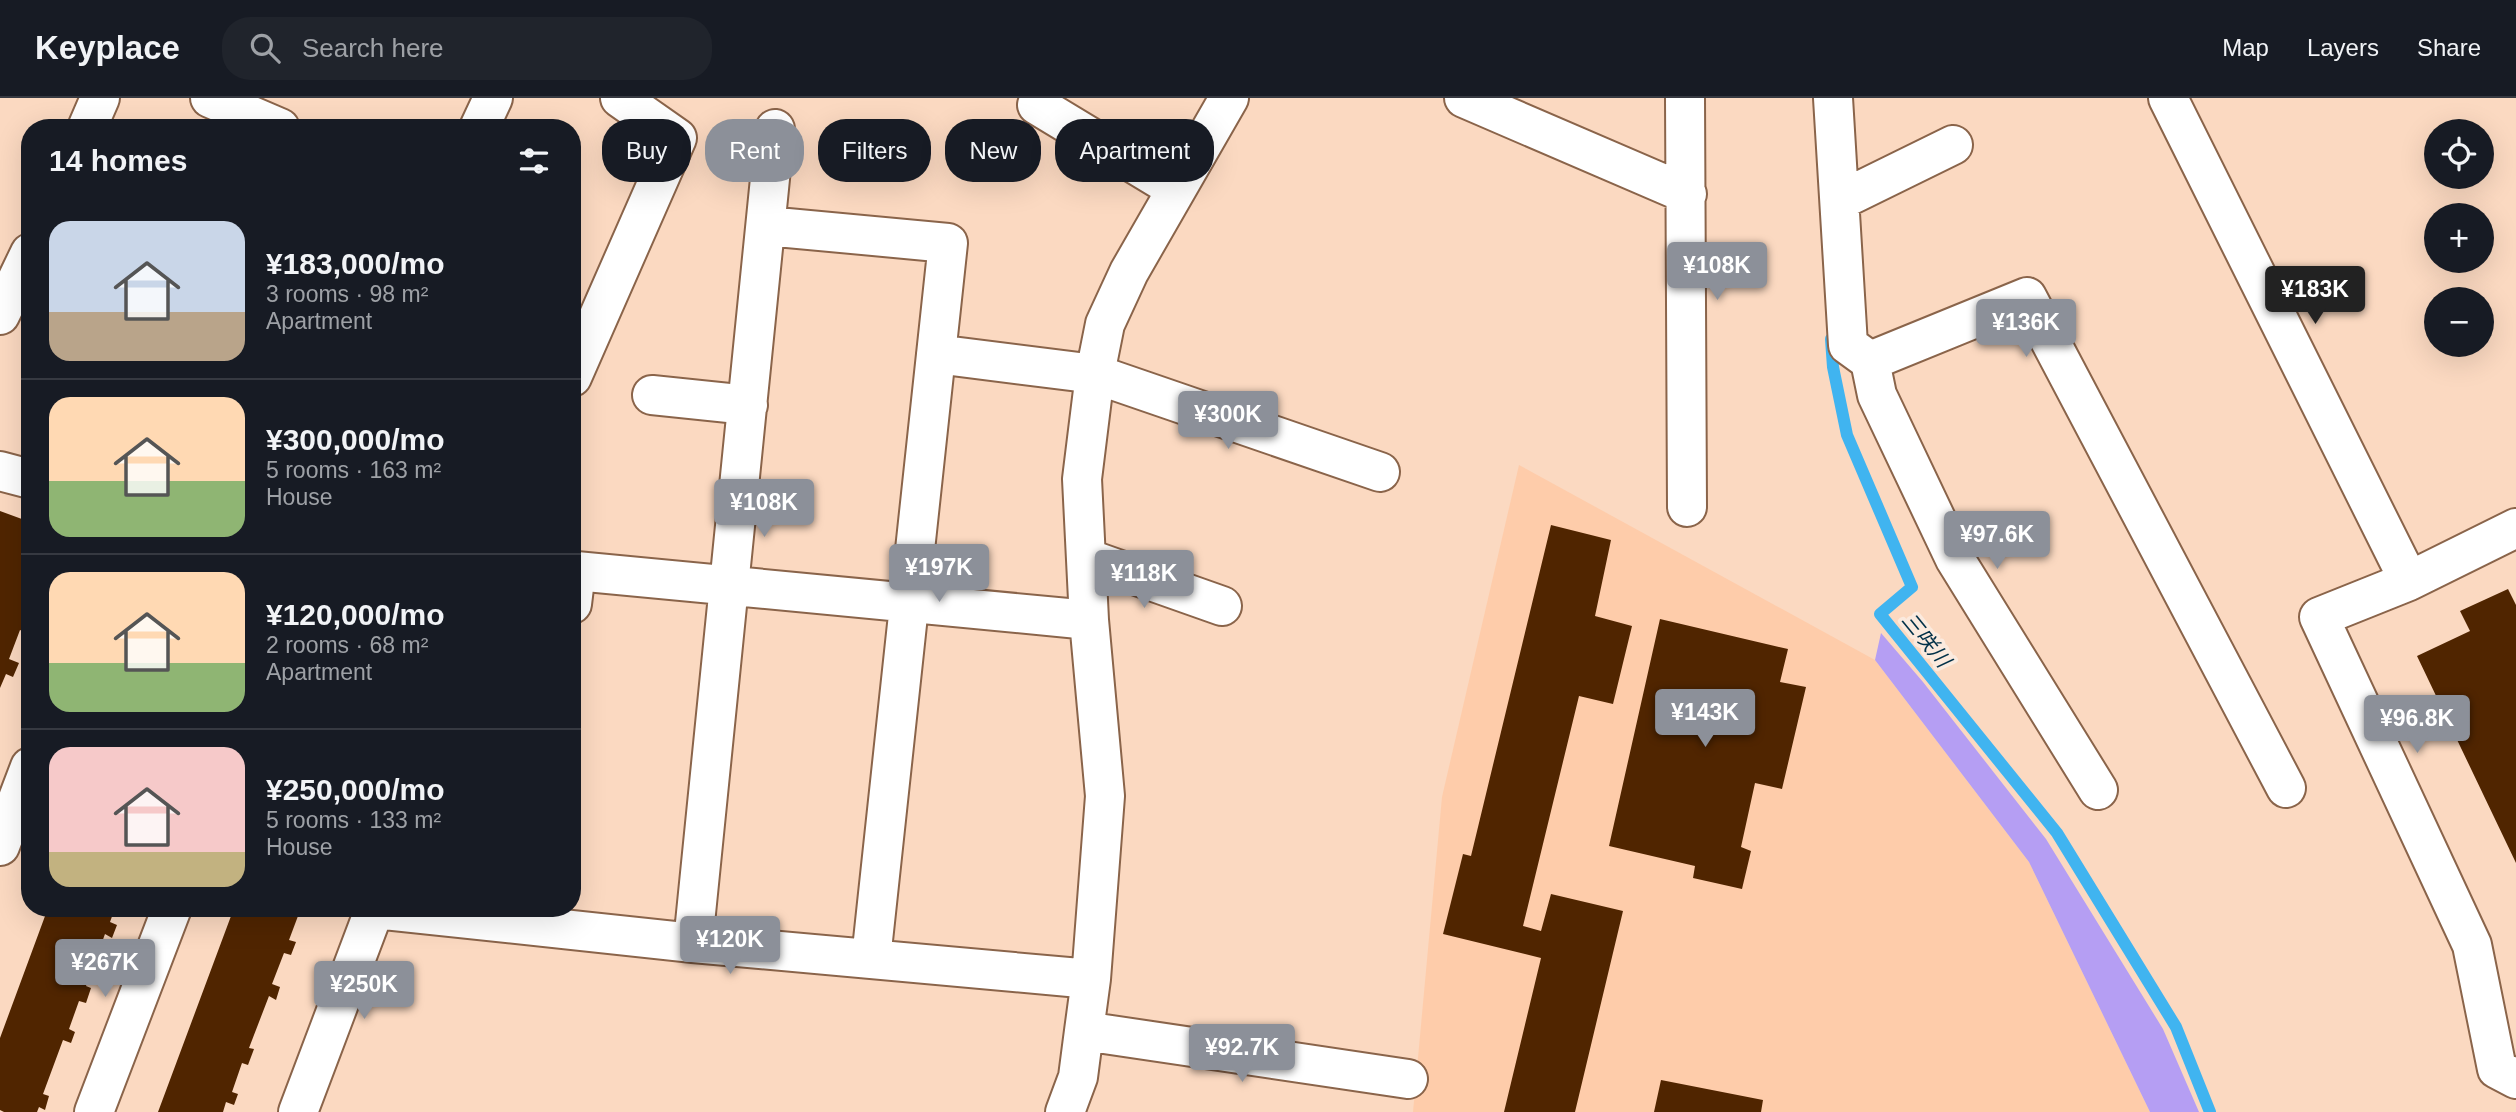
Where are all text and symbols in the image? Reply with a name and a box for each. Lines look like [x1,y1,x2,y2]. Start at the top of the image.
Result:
search box [222,17,712,80]
text: Keyplace [35,29,180,66]
icon: search [246,29,284,67]
text: Search here [302,33,444,63]
text: Map [2222,34,2269,61]
text: Layers [2307,34,2379,61]
text: Share [2417,34,2481,61]
chip: Buy [602,119,691,182]
chip: Rent [705,119,804,182]
chip: Filters [818,119,931,182]
chip: New [945,119,1041,182]
chip: Apartment [1055,119,1214,182]
map controls [2424,119,2494,357]
button: locate [2424,119,2494,189]
icon: filters [515,142,553,180]
text: 14 homes [49,144,187,177]
button: + [2424,203,2494,273]
pin: ¥108K [1668,242,1766,302]
text: ¥183,000/mo [266,247,444,280]
icon: home [105,249,189,333]
text: ¥108K [1683,252,1751,278]
pin: ¥183K [2266,266,2364,326]
text: ¥183K [2281,276,2349,302]
text: 3 rooms · 98 m² [266,281,428,307]
button: − [2424,287,2494,357]
pin: ¥136K [1977,300,2075,359]
text: Apartment [266,308,372,334]
text: ¥136K [1992,309,2060,335]
pin: ¥300K [1179,392,1277,451]
text: ¥300K [1194,401,1262,427]
text: ¥300,000/mo [266,423,444,456]
icon: home [105,425,189,509]
text: 5 rooms · 163 m² [266,457,441,483]
pin: ¥108K [715,480,813,539]
text: House [266,484,332,510]
text: ¥108K [730,489,798,515]
pin: ¥97.6K [1940,512,2054,571]
text: ¥97.6K [1960,521,2034,547]
pin: ¥197K [890,545,988,604]
pin: ¥118K [1095,550,1193,610]
text: ¥197K [905,554,973,580]
text: ¥118K [1111,560,1177,586]
text: ¥120,000/mo [266,598,444,631]
icon: home [105,600,189,684]
water label: 三咲川 [1898,608,1956,673]
text: 2 rooms · 68 m² [266,632,428,658]
text: Apartment [266,659,372,685]
pin: ¥143K [1656,690,1754,749]
pin: ¥96.8K [2360,696,2474,755]
text: ¥143K [1671,699,1739,725]
text: ¥96.8K [2380,705,2454,731]
text: ¥250,000/mo [266,773,444,806]
icon: home [105,775,189,859]
text: 5 rooms · 133 m² [266,807,441,833]
text: House [266,834,332,860]
pin: ¥120K [681,916,779,976]
text: ¥120K [696,926,764,952]
pin: ¥267K [56,940,154,999]
text: ¥267K [71,949,139,975]
pin: ¥250K [315,962,413,1021]
text: ¥250K [330,971,398,997]
pin: ¥92.7K [1185,1024,1299,1084]
text: ¥92.7K [1205,1034,1279,1060]

